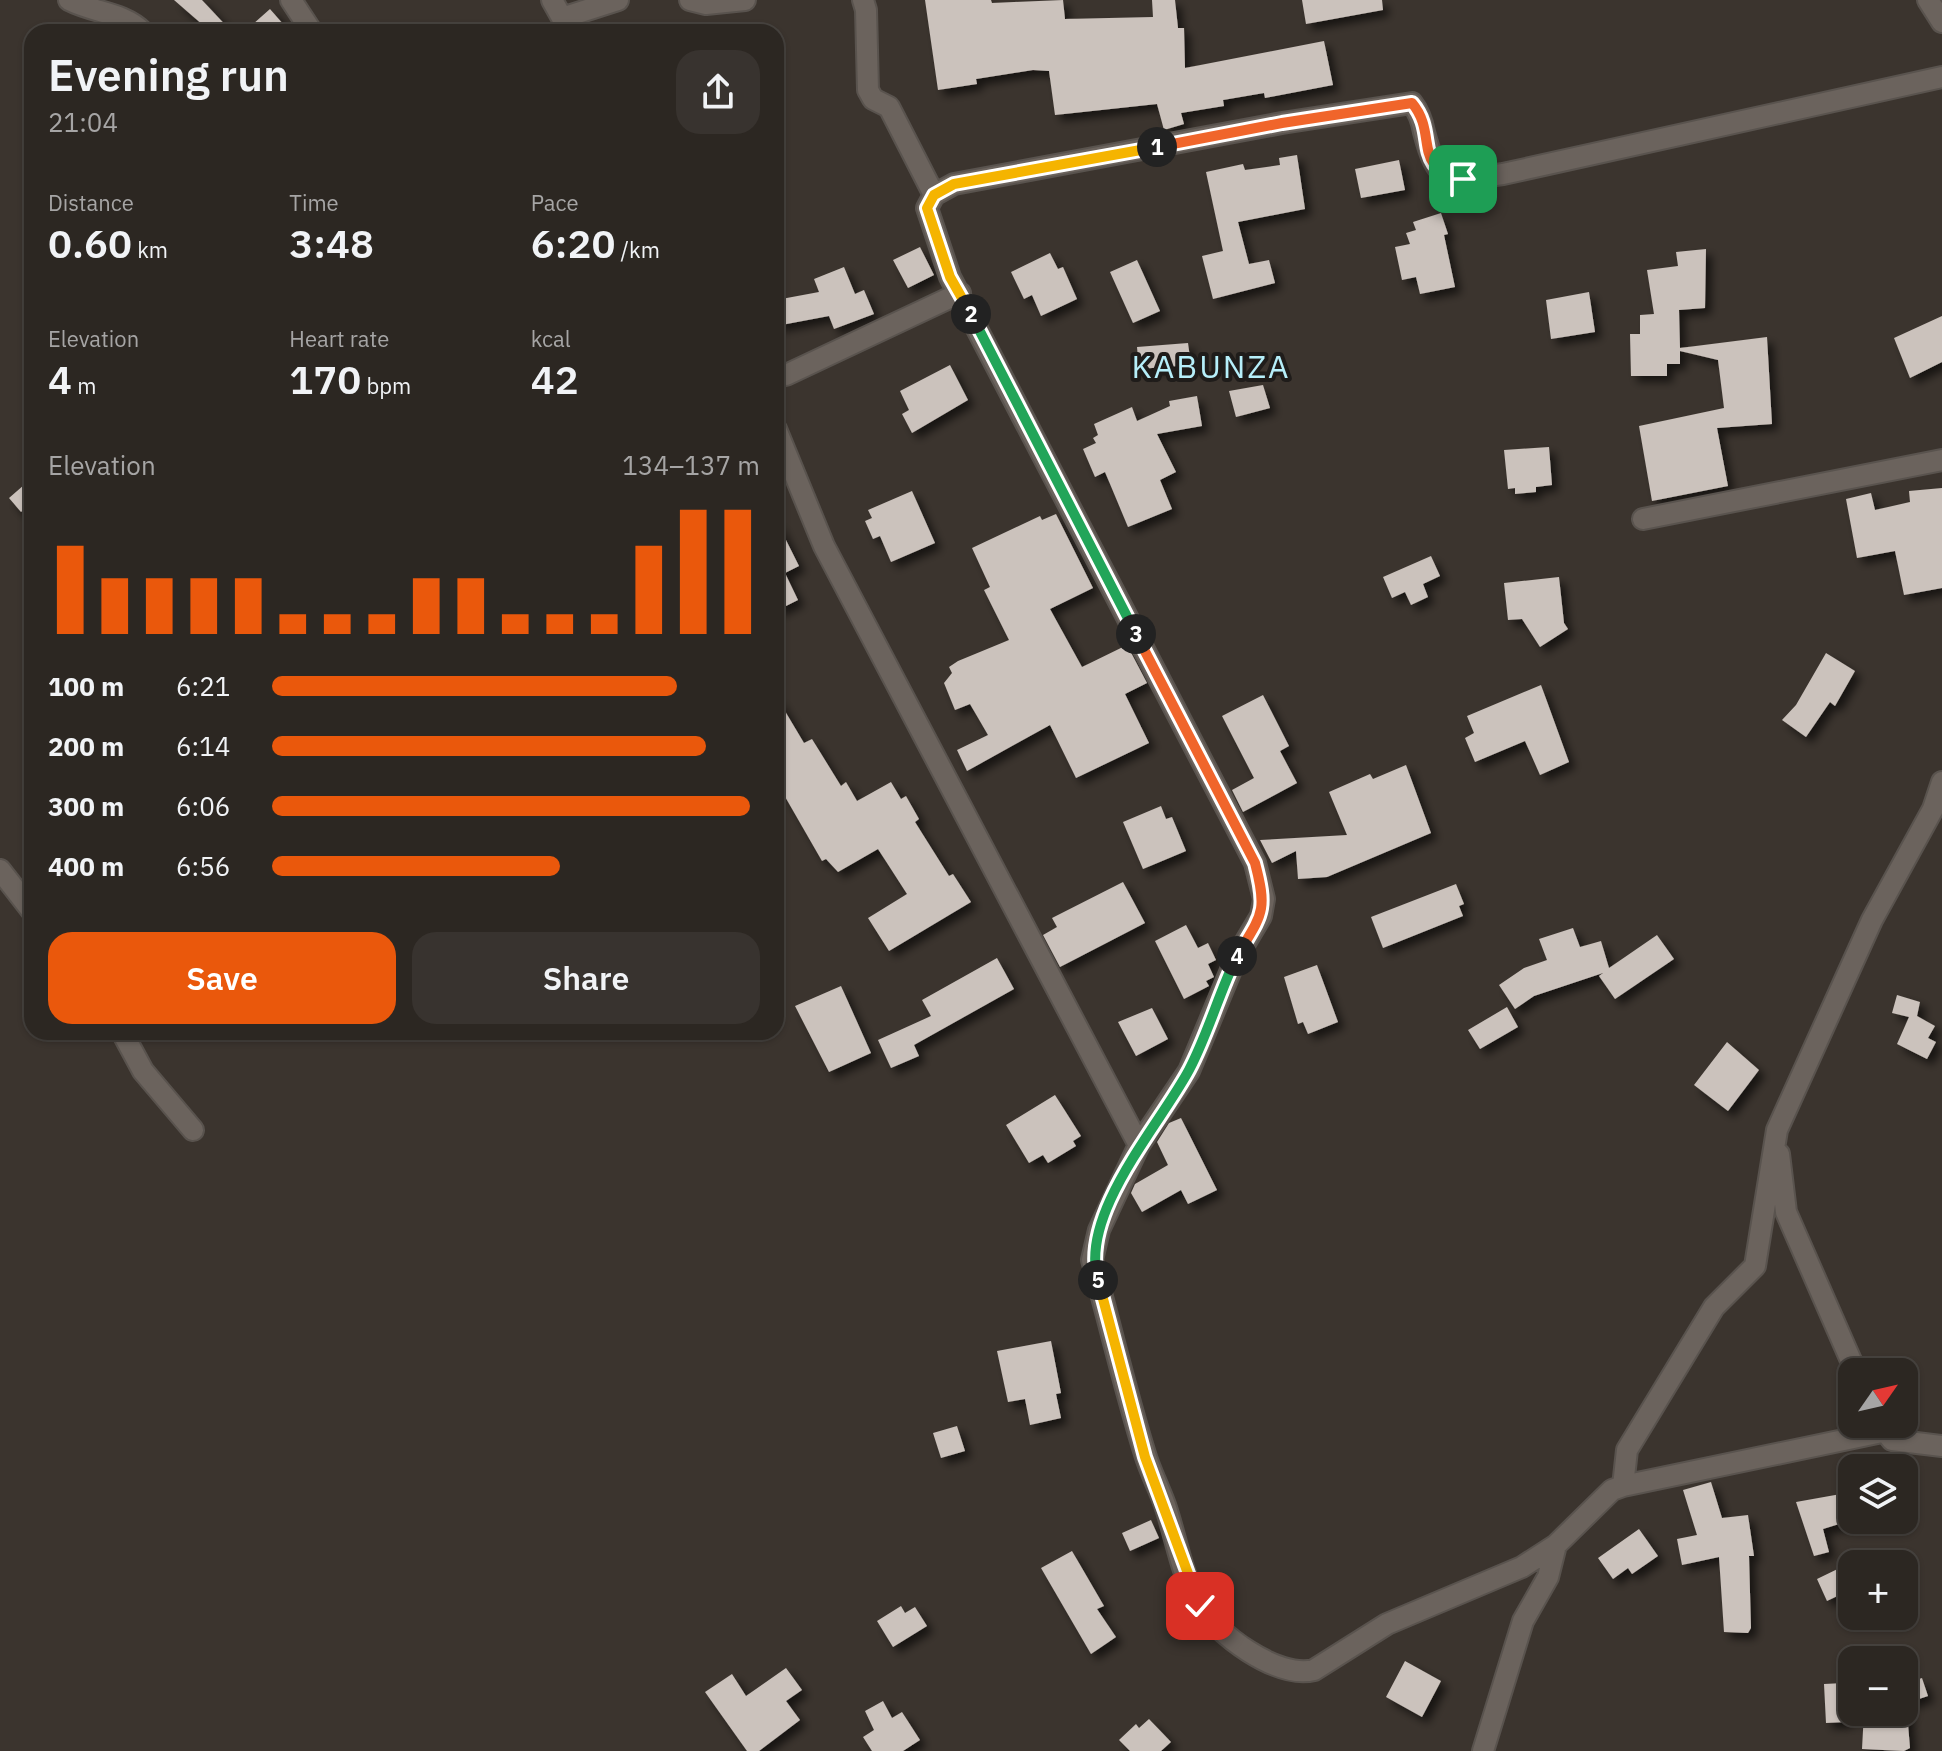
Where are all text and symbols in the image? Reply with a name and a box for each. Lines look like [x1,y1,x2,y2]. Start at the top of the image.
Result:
text: Evening run [48,46,289,103]
button: share [676,50,760,134]
text: 21:04 [48,105,118,139]
pin: 1 [1137,127,1177,167]
text: 1 [1150,132,1164,161]
pin [1429,145,1497,213]
icon: arrive [1441,157,1485,201]
text: Distance [48,188,134,217]
text: Time [289,188,339,217]
text: Pace [531,188,579,217]
text: 0.60 [48,217,132,269]
text: 3:48 [289,217,374,269]
text: 6:20 [531,217,615,269]
text: km [132,235,168,264]
text: /km [615,235,660,264]
pin: 2 [951,294,991,334]
text: 2 [964,299,978,328]
text: Elevation [48,324,139,353]
text: Heart rate [289,324,389,353]
text: kcal [531,324,571,353]
district label: KABUNZA [1131,345,1291,387]
text: 4 [48,353,72,405]
text: 170 [289,353,361,405]
text: 42 [531,353,579,405]
text: m [72,371,96,400]
text: bpm [361,371,411,400]
text: Elevation [48,448,156,482]
text: 134–137 m [622,448,760,482]
pin: 3 [1116,614,1156,654]
text: 3 [1129,619,1143,648]
text: 100 m [48,669,124,703]
text: 6:21 [176,669,230,703]
text: 200 m [48,729,124,763]
text: 6:14 [176,729,230,763]
text: 300 m [48,789,124,823]
text: 6:06 [176,789,230,823]
text: 400 m [48,849,124,883]
text: 6:56 [176,849,230,883]
button: Save [48,932,396,1024]
button: Share [412,932,760,1024]
pin: 4 [1217,936,1257,976]
text: 4 [1230,941,1244,970]
pin: 5 [1078,1260,1118,1300]
text: 5 [1091,1265,1105,1294]
north arrow [1838,1358,1918,1438]
map controls [1838,1358,1918,1726]
button: layers [1838,1454,1918,1534]
button: + [1838,1550,1918,1630]
pin [1166,1572,1234,1640]
icon: check [1178,1584,1222,1628]
button: − [1838,1646,1918,1726]

